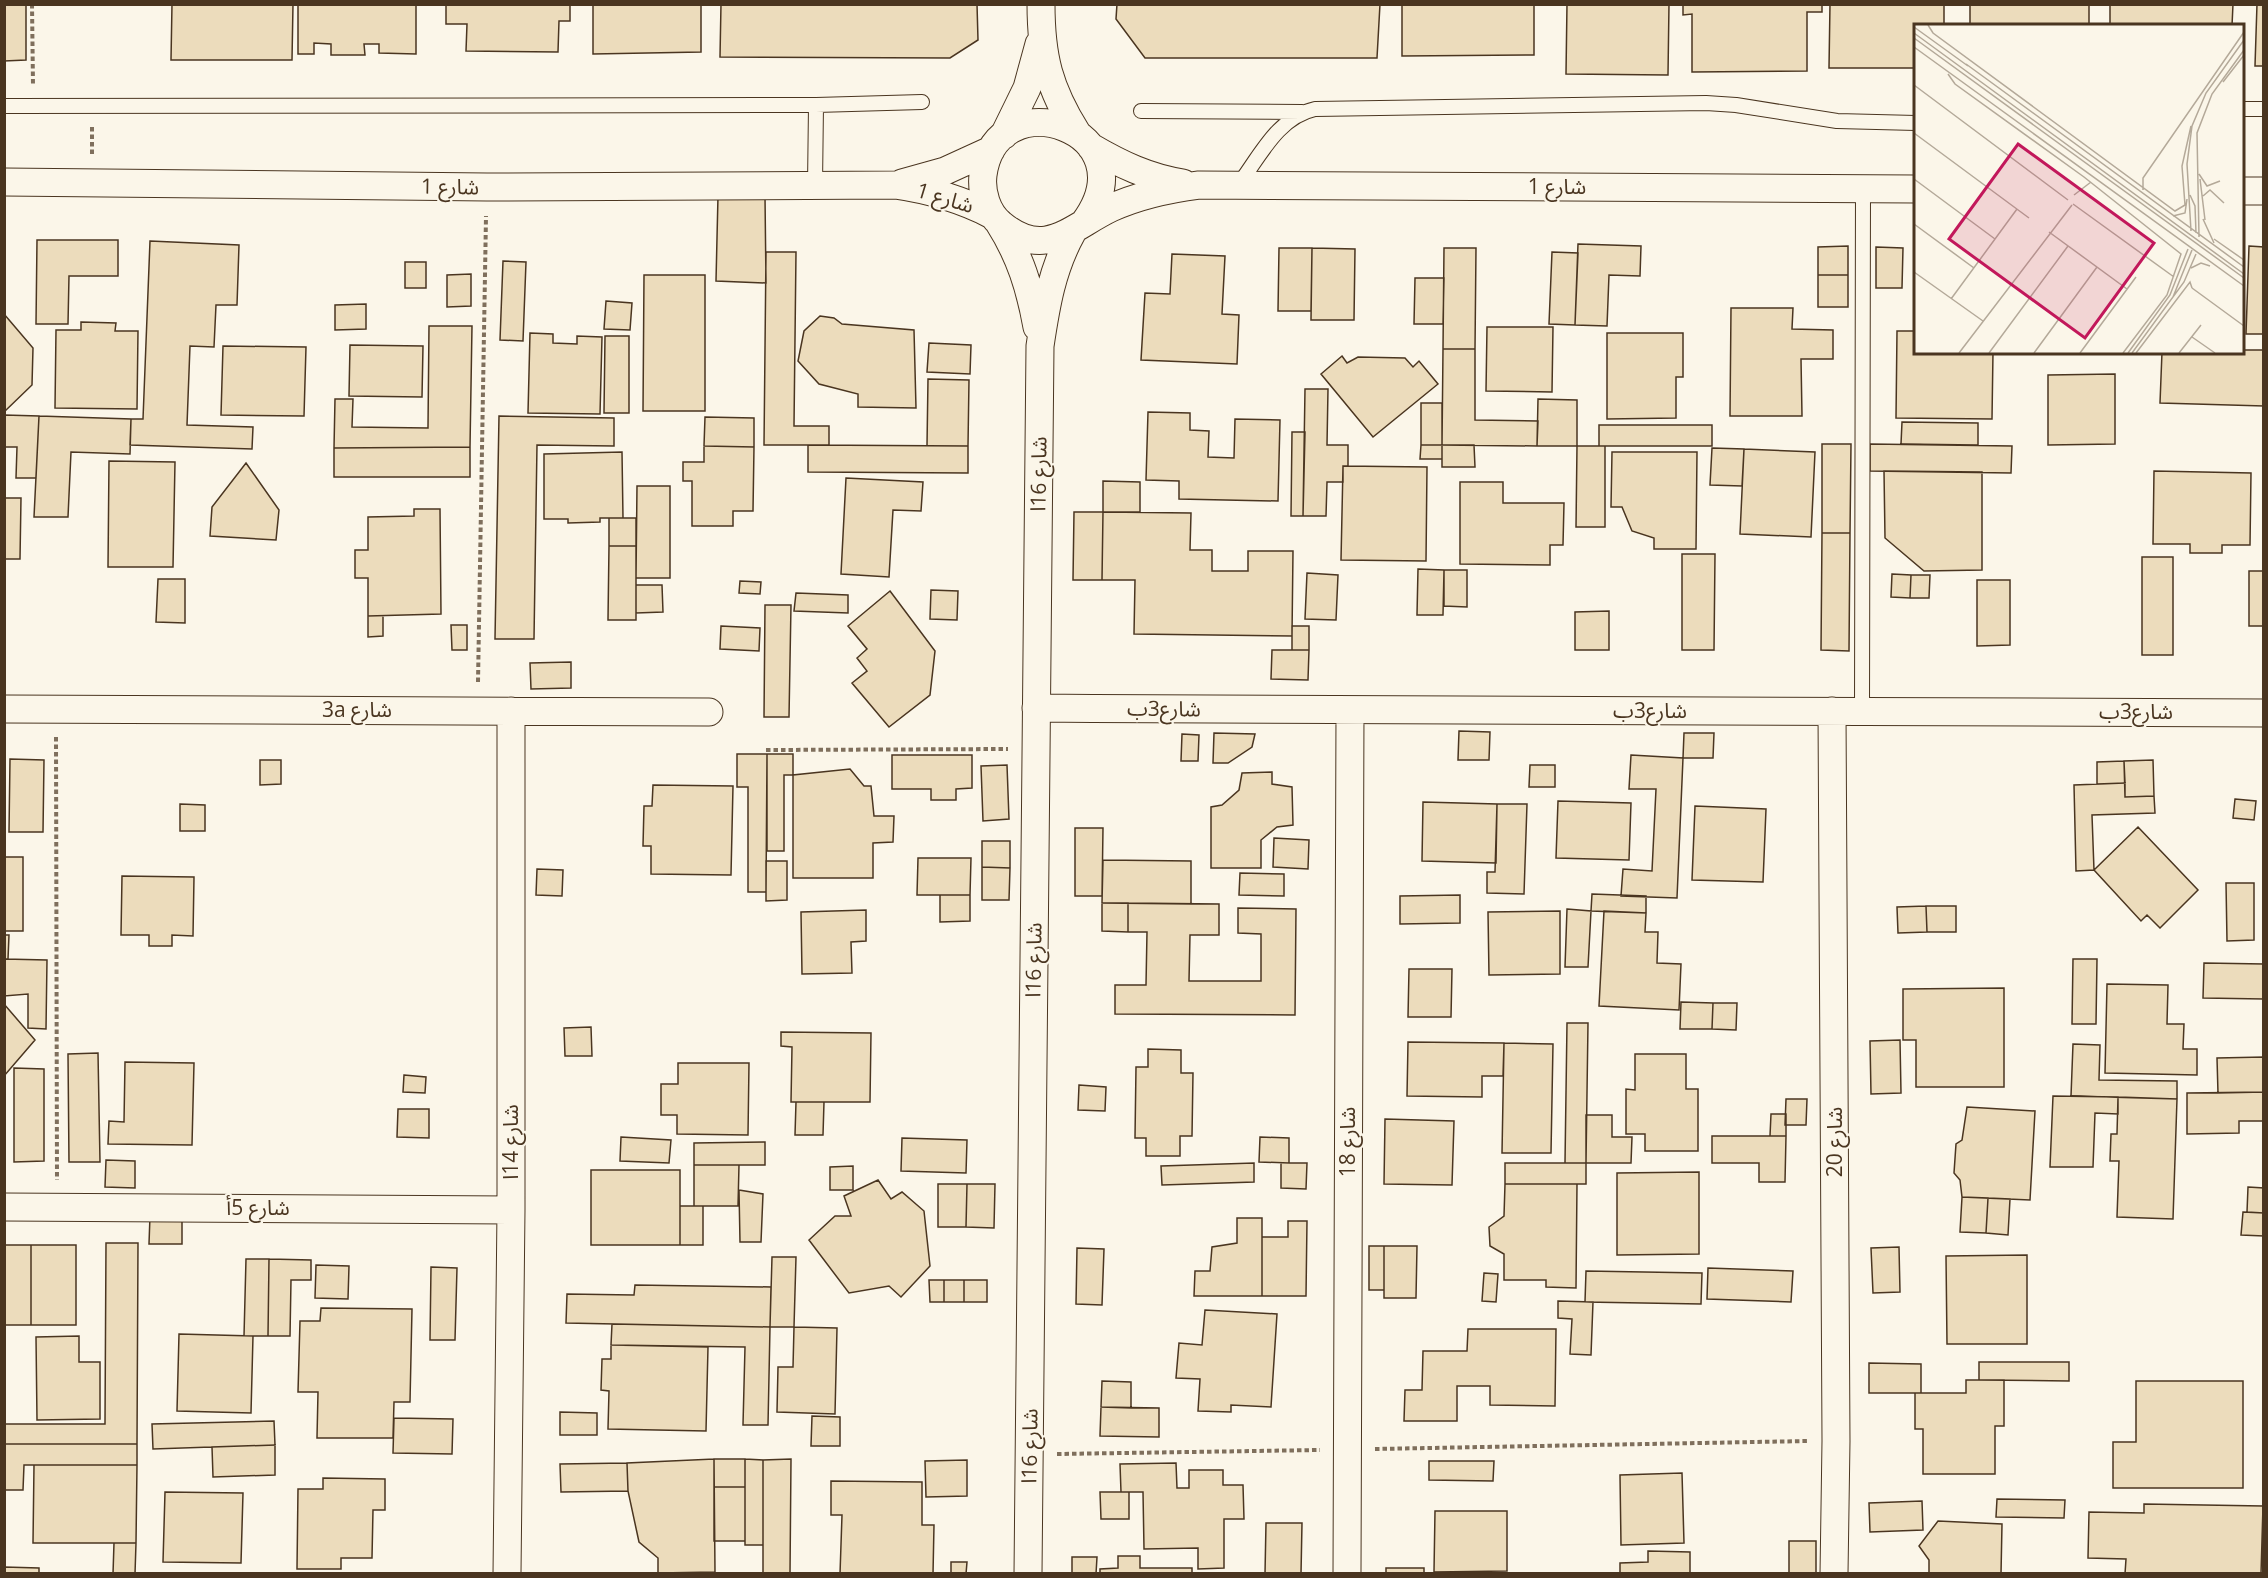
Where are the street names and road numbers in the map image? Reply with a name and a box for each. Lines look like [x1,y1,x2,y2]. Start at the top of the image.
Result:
street label: شارع 1 [421,171,479,203]
street label: شارع 1 [1528,172,1586,202]
street label: شارع 1 [913,175,977,221]
street label: شارع 16ا [1023,436,1055,512]
street label: شارع3ب [1127,693,1201,725]
street label: 3a شارع [322,695,392,725]
street label: شارع3ب [1613,696,1687,726]
street label: شارع3ب [2099,697,2173,727]
street label: شارع 16ا [1018,922,1050,998]
street label: شارع 14ا [496,1104,526,1180]
street label: شارع 18 [1333,1107,1363,1177]
street label: شارع 20 [1820,1107,1850,1177]
street label: شارع 5أ [226,1193,290,1223]
street label: شارع 16ا [1014,1408,1046,1484]

